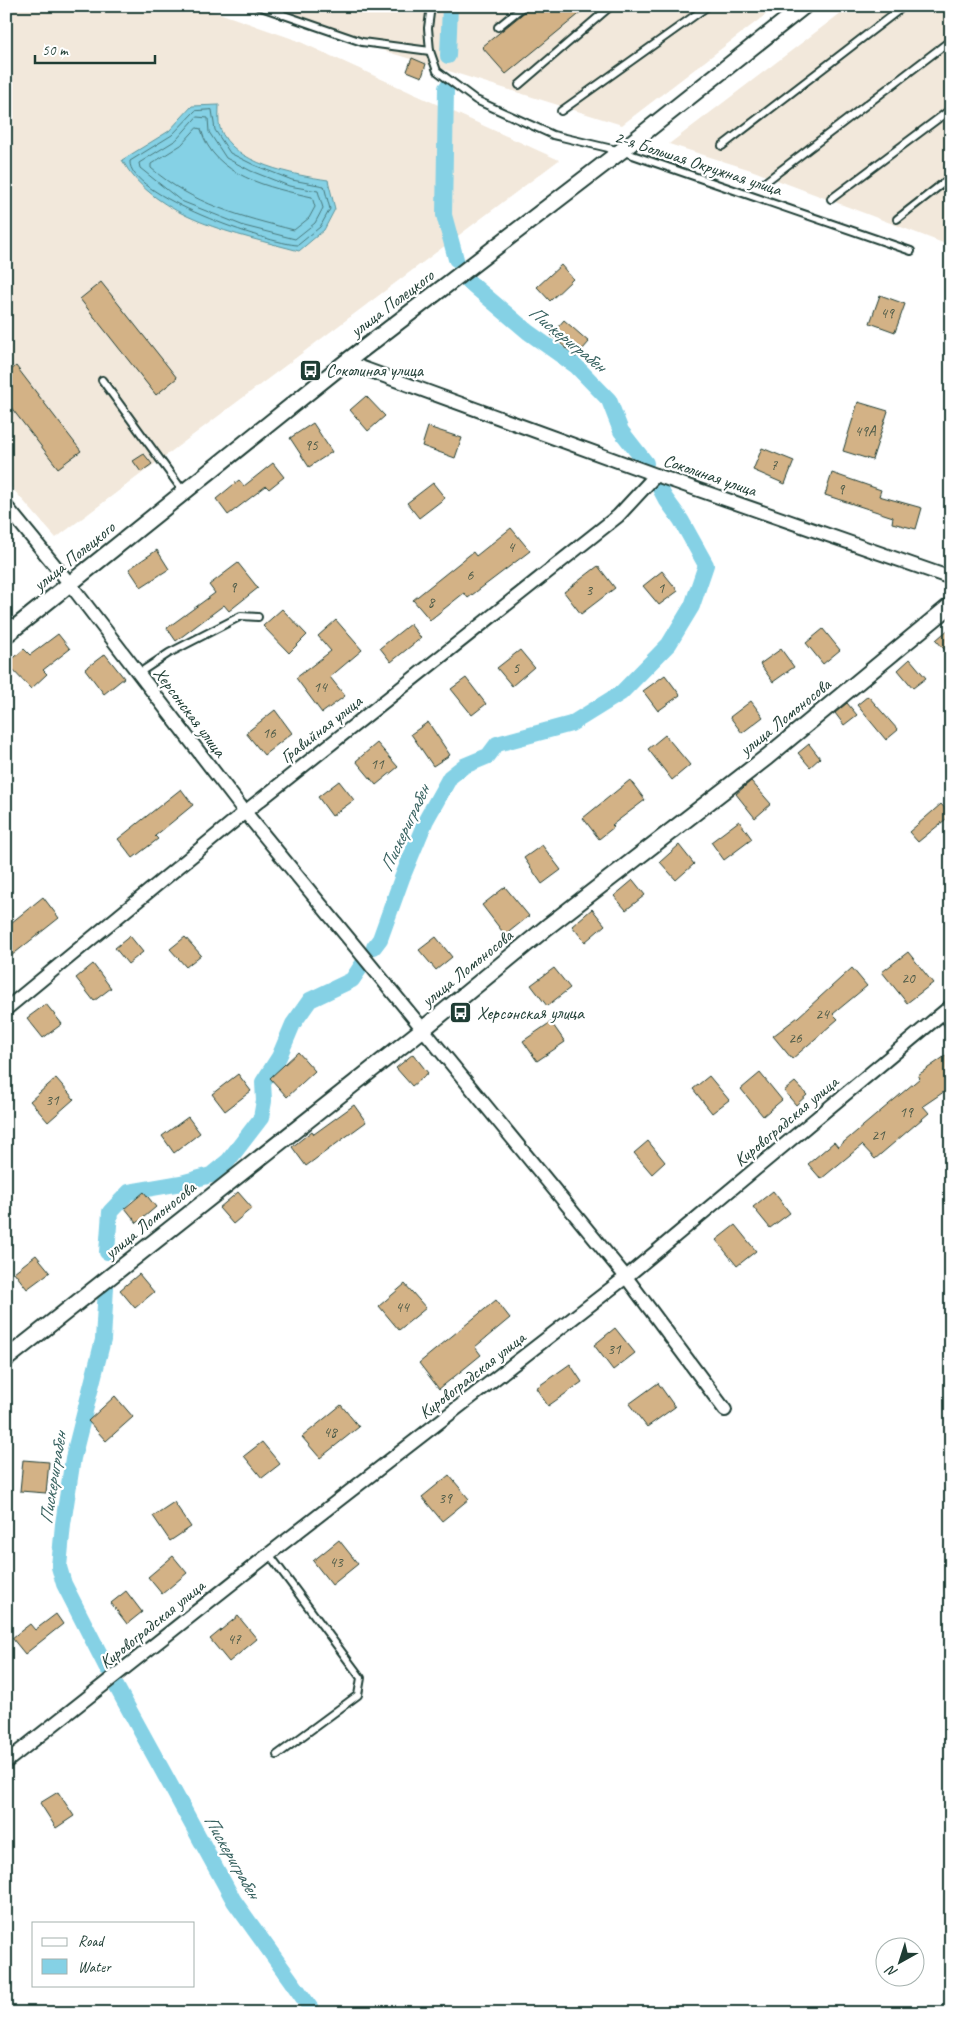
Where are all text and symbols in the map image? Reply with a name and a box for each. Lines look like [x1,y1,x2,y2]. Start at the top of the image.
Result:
scale bar [35,32,155,64]
text: 50 m [42,41,69,60]
street label: 2-я Большая Окружная улица [612,126,785,201]
street label: улица Полецкого [345,263,439,342]
water label: Пискериграбен [524,300,613,379]
house number: 49 [880,304,895,323]
bus stop icon: Соколиная улица [298,358,322,382]
place label: Соколиная улица [326,359,425,381]
house number: 49А [854,422,877,441]
house number: 95 [304,436,319,455]
street label: Соколиная улица [661,449,761,502]
house number: 7 [771,456,779,475]
house number: 9 [838,480,846,499]
street label: улица Полецкого [28,515,121,596]
house number: 4 [508,538,516,557]
house number: 6 [467,566,475,585]
house number: 9 [230,578,238,597]
house number: 1 [658,579,666,598]
house number: 3 [586,581,594,600]
house number: 8 [428,593,436,612]
house number: 5 [513,659,521,678]
street label: Херсонская улица [149,663,232,762]
street label: улица Ломоносова [734,672,836,761]
house number: 14 [313,678,328,697]
street label: Гравийная улица [276,689,368,768]
house number: 16 [262,724,277,743]
house number: 11 [370,755,385,774]
water label: Пискериграбен [374,779,437,875]
street label: улица Ломоносова [416,923,518,1012]
house number: 20 [901,969,916,988]
bus stop icon: Херсонская улица [449,1001,473,1025]
place label: Херсонская улица [477,1002,585,1024]
house number: 24 [815,1005,830,1024]
house number: 26 [788,1029,803,1048]
street label: Кировоградская улица [729,1070,844,1171]
house number: 31 [45,1091,60,1110]
house number: 19 [899,1103,914,1122]
house number: 21 [871,1126,886,1145]
street label: улица Ломоносова [99,1175,201,1264]
house number: 44 [395,1298,410,1317]
street label: Кировоградская улица [414,1326,531,1423]
house number: 31 [607,1340,622,1359]
house number: 48 [323,1423,338,1442]
water label: Пискериграбен [34,1427,73,1526]
house number: 39 [438,1489,453,1508]
house number: 43 [329,1553,344,1572]
street label: Кировоградская улица [95,1574,210,1673]
house number: 47 [227,1630,242,1649]
water label: Пискериграбен [199,1810,267,1905]
legend [32,1922,195,1986]
text: Road [78,1932,105,1951]
north arrow [874,1936,924,1986]
text: Water [78,1958,112,1977]
text: N [882,1961,901,1981]

